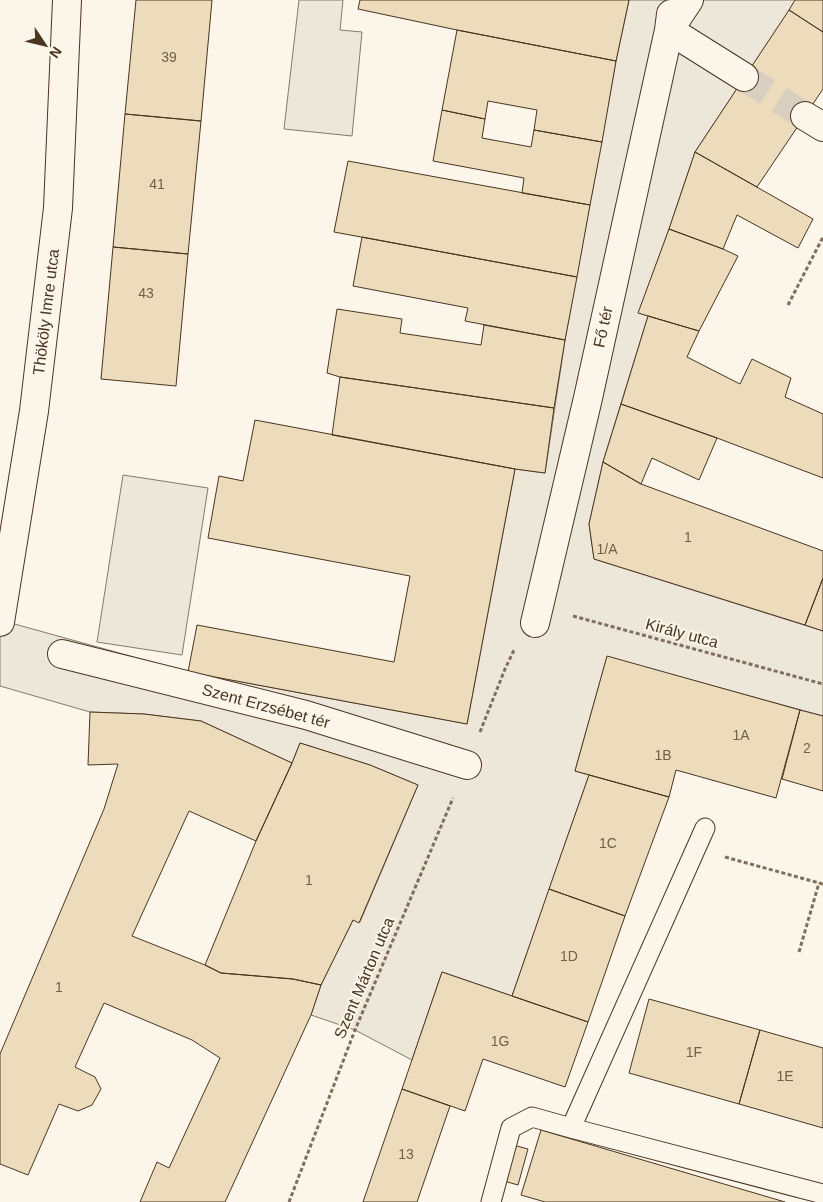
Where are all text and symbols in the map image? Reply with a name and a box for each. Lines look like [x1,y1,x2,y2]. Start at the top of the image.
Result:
north arrow [20,20,70,70]
text: N [46,44,65,61]
house number: 39 [161,49,177,65]
house number: 41 [149,176,165,192]
street label: Thököly Imre utca [30,248,62,376]
house number: 43 [138,285,154,301]
street label: Fő tér [590,304,616,349]
house number: 1 [684,529,692,545]
house number: 1/A [596,541,618,557]
street label: Király utca [644,615,720,651]
street label: Szent Erzsébet tér [200,681,332,731]
house number: 1A [732,727,750,743]
house number: 2 [803,740,811,756]
house number: 1B [654,747,672,763]
house number: 1C [599,835,617,851]
house number: 1 [305,872,313,888]
street label: Szent Márton utca [331,915,397,1041]
house number: 1D [560,948,578,964]
house number: 1 [55,979,63,995]
house number: 1G [491,1033,509,1049]
house number: 1F [686,1044,702,1060]
house number: 1E [776,1068,794,1084]
house number: 13 [398,1146,414,1162]

